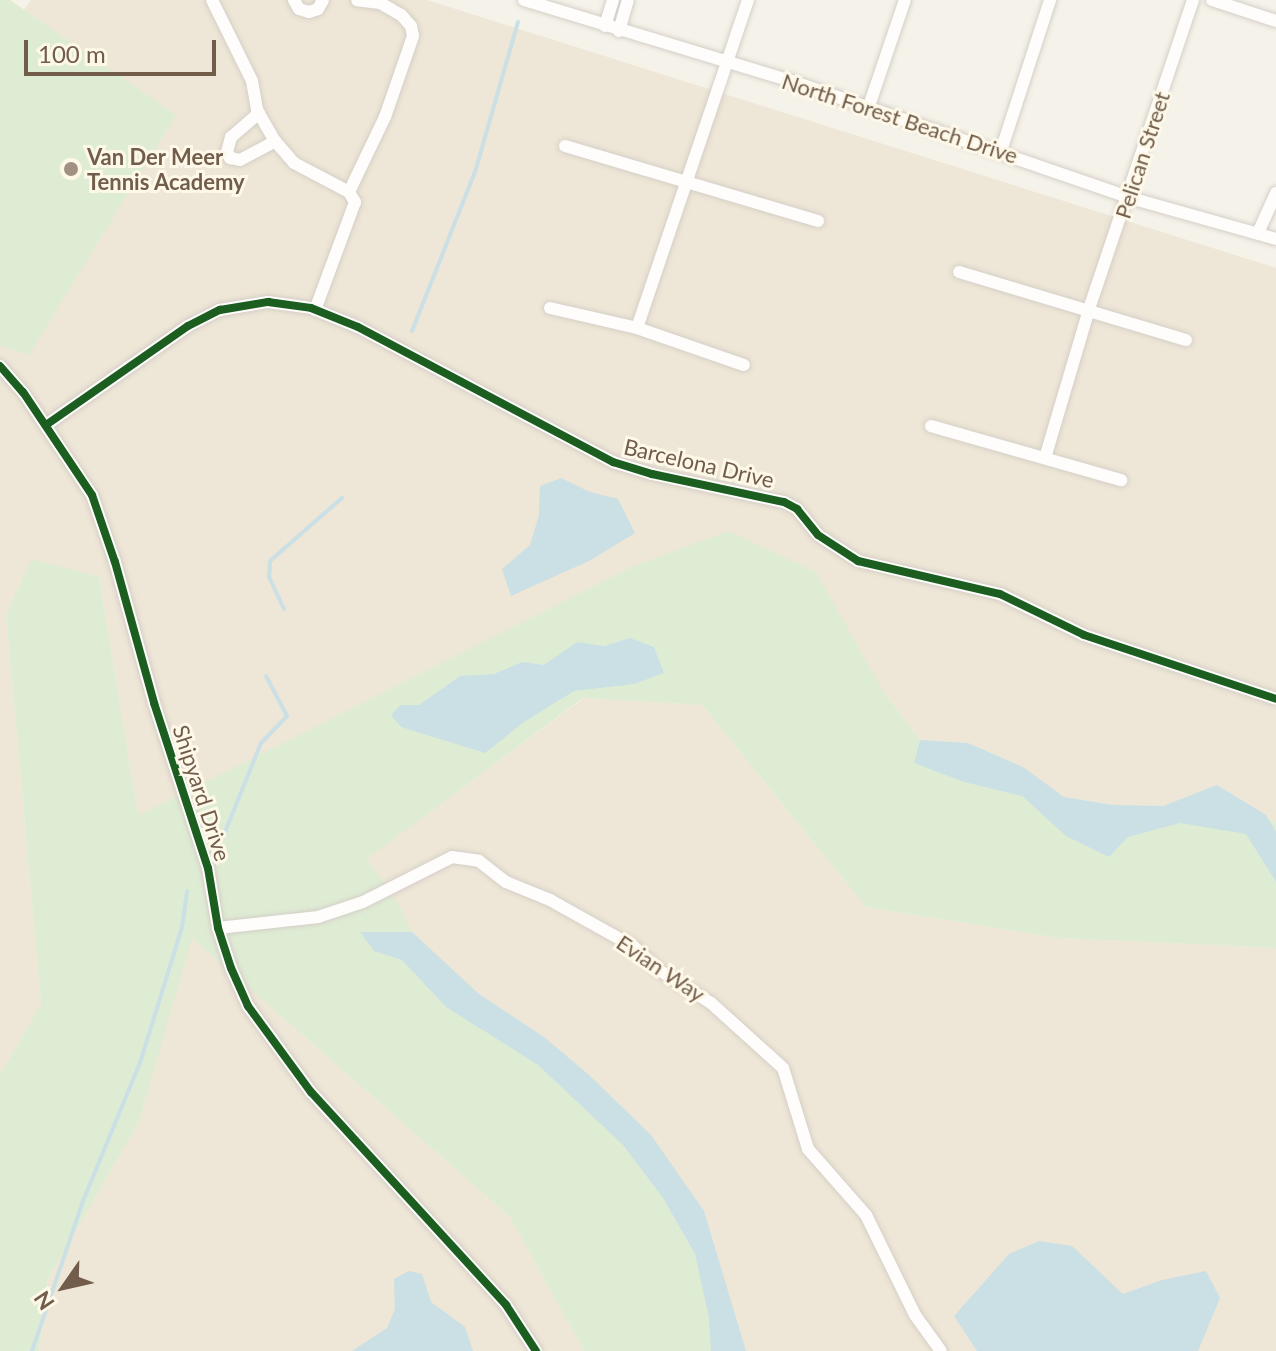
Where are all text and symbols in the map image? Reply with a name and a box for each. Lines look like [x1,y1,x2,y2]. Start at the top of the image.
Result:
scale bar [28,24,220,74]
text: 100 m [38,39,106,68]
street label: North Forest Beach Drive [779,67,1021,169]
street label: Pelican Street [1109,88,1175,222]
place label: Van Der Meer Tennis Academy [87,143,245,194]
marker: Van Der Meer Tennis Academy [62,160,80,178]
street label: Barcelona Drive [621,433,777,493]
street label: Shipyard Drive [168,722,236,864]
street label: Evian Way [612,929,710,1007]
north arrow [24,1247,104,1327]
text: N [28,1286,60,1315]

